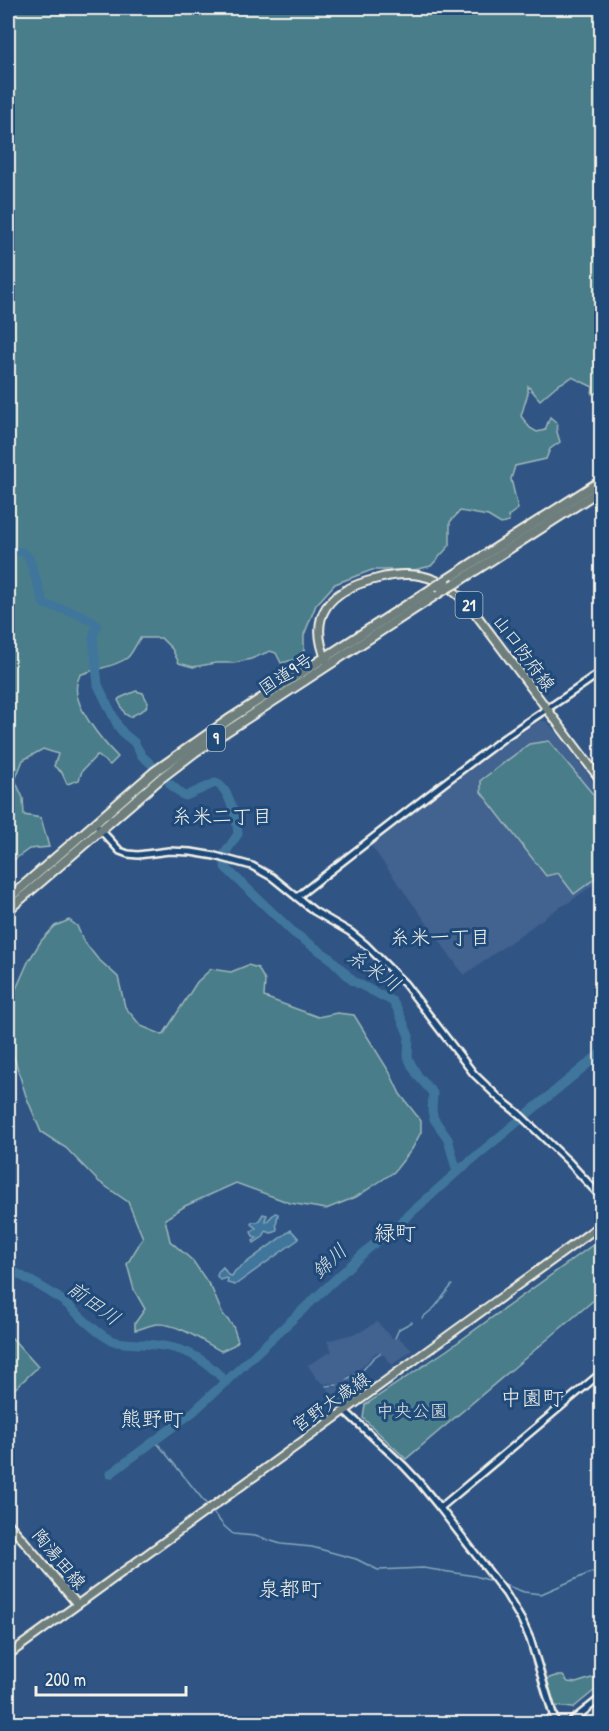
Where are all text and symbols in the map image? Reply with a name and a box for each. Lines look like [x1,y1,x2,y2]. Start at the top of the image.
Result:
road number: 21 [456,592,482,618]
street label: 山口防府線 [487,609,561,696]
street label: 国道9号 [254,647,318,701]
road number: 9 [207,725,225,751]
district label: 糸米二丁目 [172,802,272,829]
district label: 糸米一丁目 [390,923,490,950]
water label: 糸米川 [342,942,407,998]
district label: 緑町 [374,1218,416,1247]
water label: 錦川 [305,1237,352,1284]
water label: 前田川 [62,1274,126,1331]
street label: 宮野大歳線 [287,1366,375,1438]
district label: 中園町 [501,1383,564,1412]
park label: 中央公園 [376,1398,448,1423]
district label: 熊野町 [121,1404,184,1433]
street label: 陶湯田線 [27,1523,92,1594]
district label: 泉都町 [259,1574,322,1603]
scale bar [36,1659,186,1697]
text: 200 m [45,1667,86,1692]

